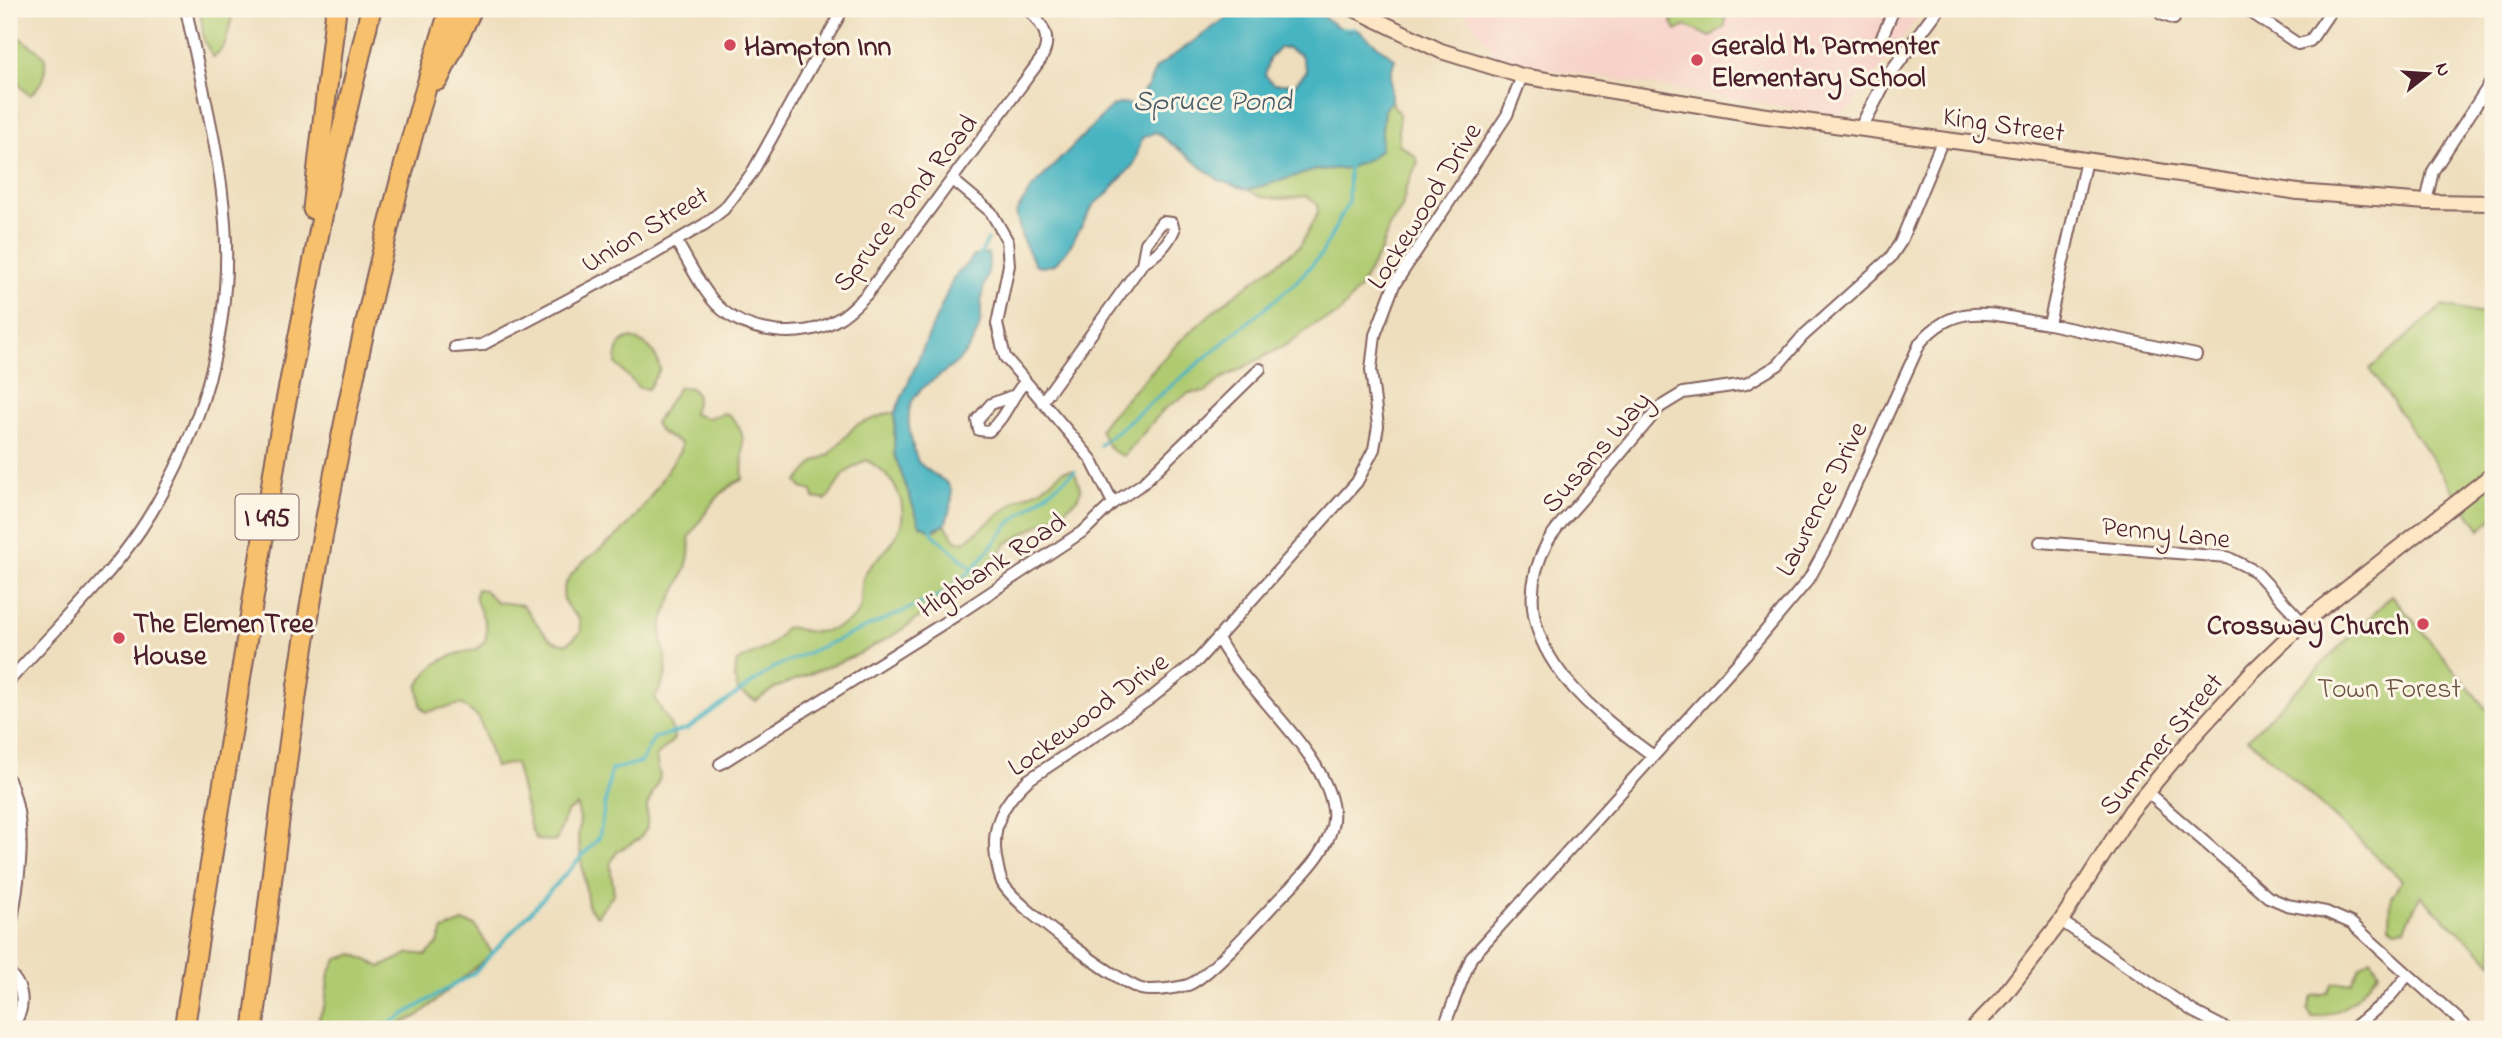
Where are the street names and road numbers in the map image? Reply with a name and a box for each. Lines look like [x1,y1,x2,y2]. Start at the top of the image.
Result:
street label: King Street [1940,98,2067,155]
street label: Spruce Pond Road [824,106,990,302]
street label: Lockewood Drive [1358,115,1494,299]
street label: Union Street [574,177,717,285]
street label: Susans Way [1533,383,1663,524]
street label: Lawrence Drive [1766,414,1880,584]
road number: I 495 [236,495,298,540]
street label: Highbank Road [910,503,1076,630]
street label: Penny Lane [2099,507,2232,562]
street label: Lockewood Drive [1000,643,1179,788]
street label: Summer Street [2090,665,2235,826]

